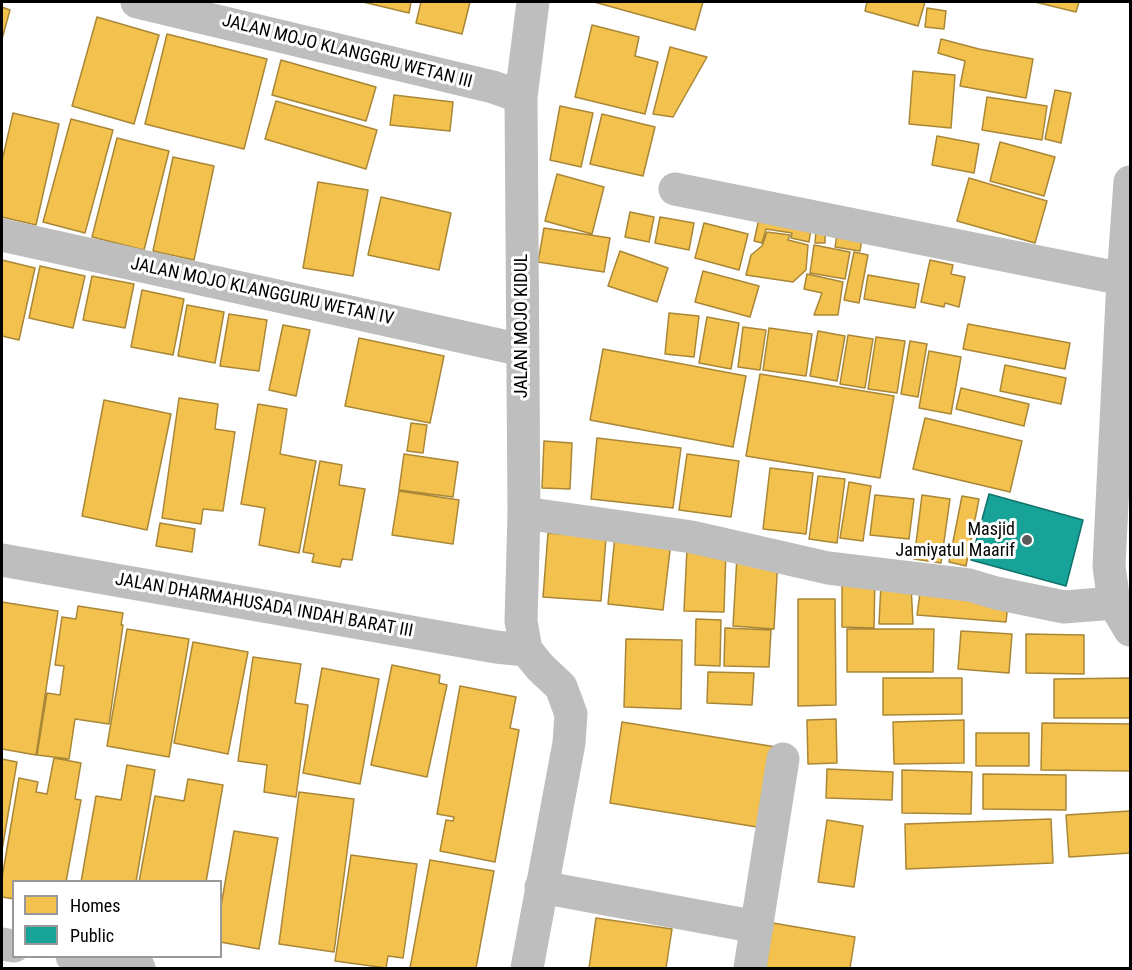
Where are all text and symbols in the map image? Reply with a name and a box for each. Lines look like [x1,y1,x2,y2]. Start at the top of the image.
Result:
street label: JALAN MOJO KLANGGRU WETAN III [220,10,474,94]
street label: JALAN MOJO KLANGGURU WETAN IV [129,254,395,330]
street label: JALAN MOJO KIDUL [511,254,533,398]
place label: Masjid Jamiyatul Maarif [896,519,1015,562]
marker: Masjid Jamiyatul Maarif [1020,533,1034,547]
street label: JALAN DHARMAHUSADA INDAH BARAT III [113,569,415,643]
legend [12,880,222,958]
text: Homes [70,895,120,916]
text: Public [70,925,114,946]

